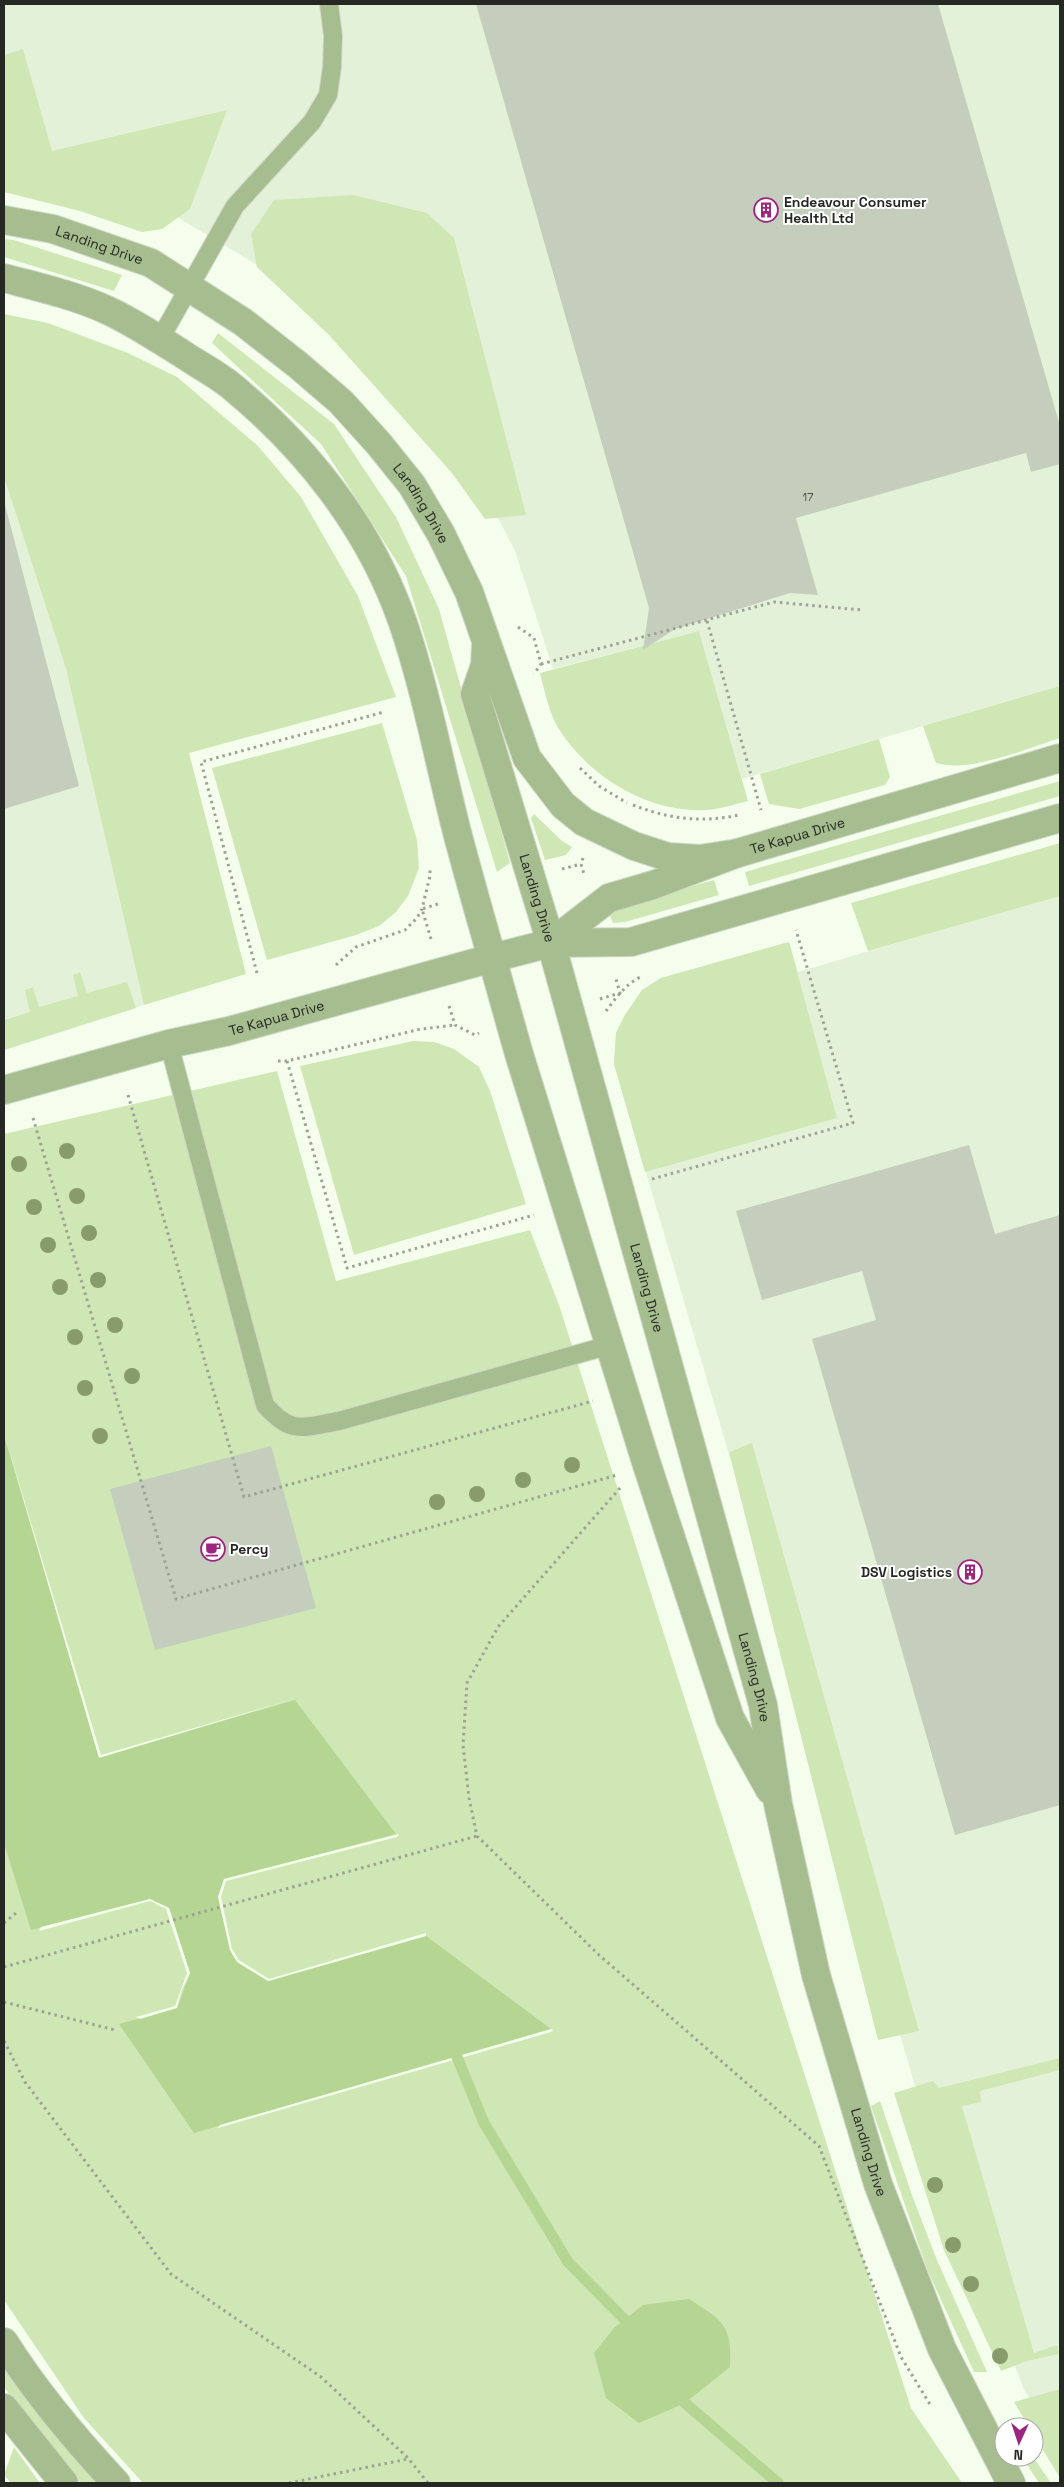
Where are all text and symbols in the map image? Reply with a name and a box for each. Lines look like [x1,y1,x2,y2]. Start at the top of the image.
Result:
place label: Endeavour Consumer Health Ltd [784,193,927,227]
building icon: Endeavour Consumer Health Ltd [753,197,779,223]
street label: Landing Drive [53,222,146,269]
street label: Landing Drive [389,460,453,546]
house number: 17 [803,490,813,504]
street label: Te Kapua Drive [748,813,847,858]
street label: Landing Drive [515,852,559,944]
street label: Te Kapua Drive [227,996,326,1040]
street label: Landing Drive [626,1241,668,1334]
cafe icon: Percy [200,1536,226,1562]
place label: Percy [230,1540,269,1558]
building icon: DSV Logistics [957,1559,983,1585]
place label: DSV Logistics [861,1563,952,1581]
street label: Landing Drive [734,1631,774,1723]
street label: Landing Drive [847,2106,891,2199]
north arrow [994,2417,1044,2467]
text: N [1013,2446,1023,2464]

